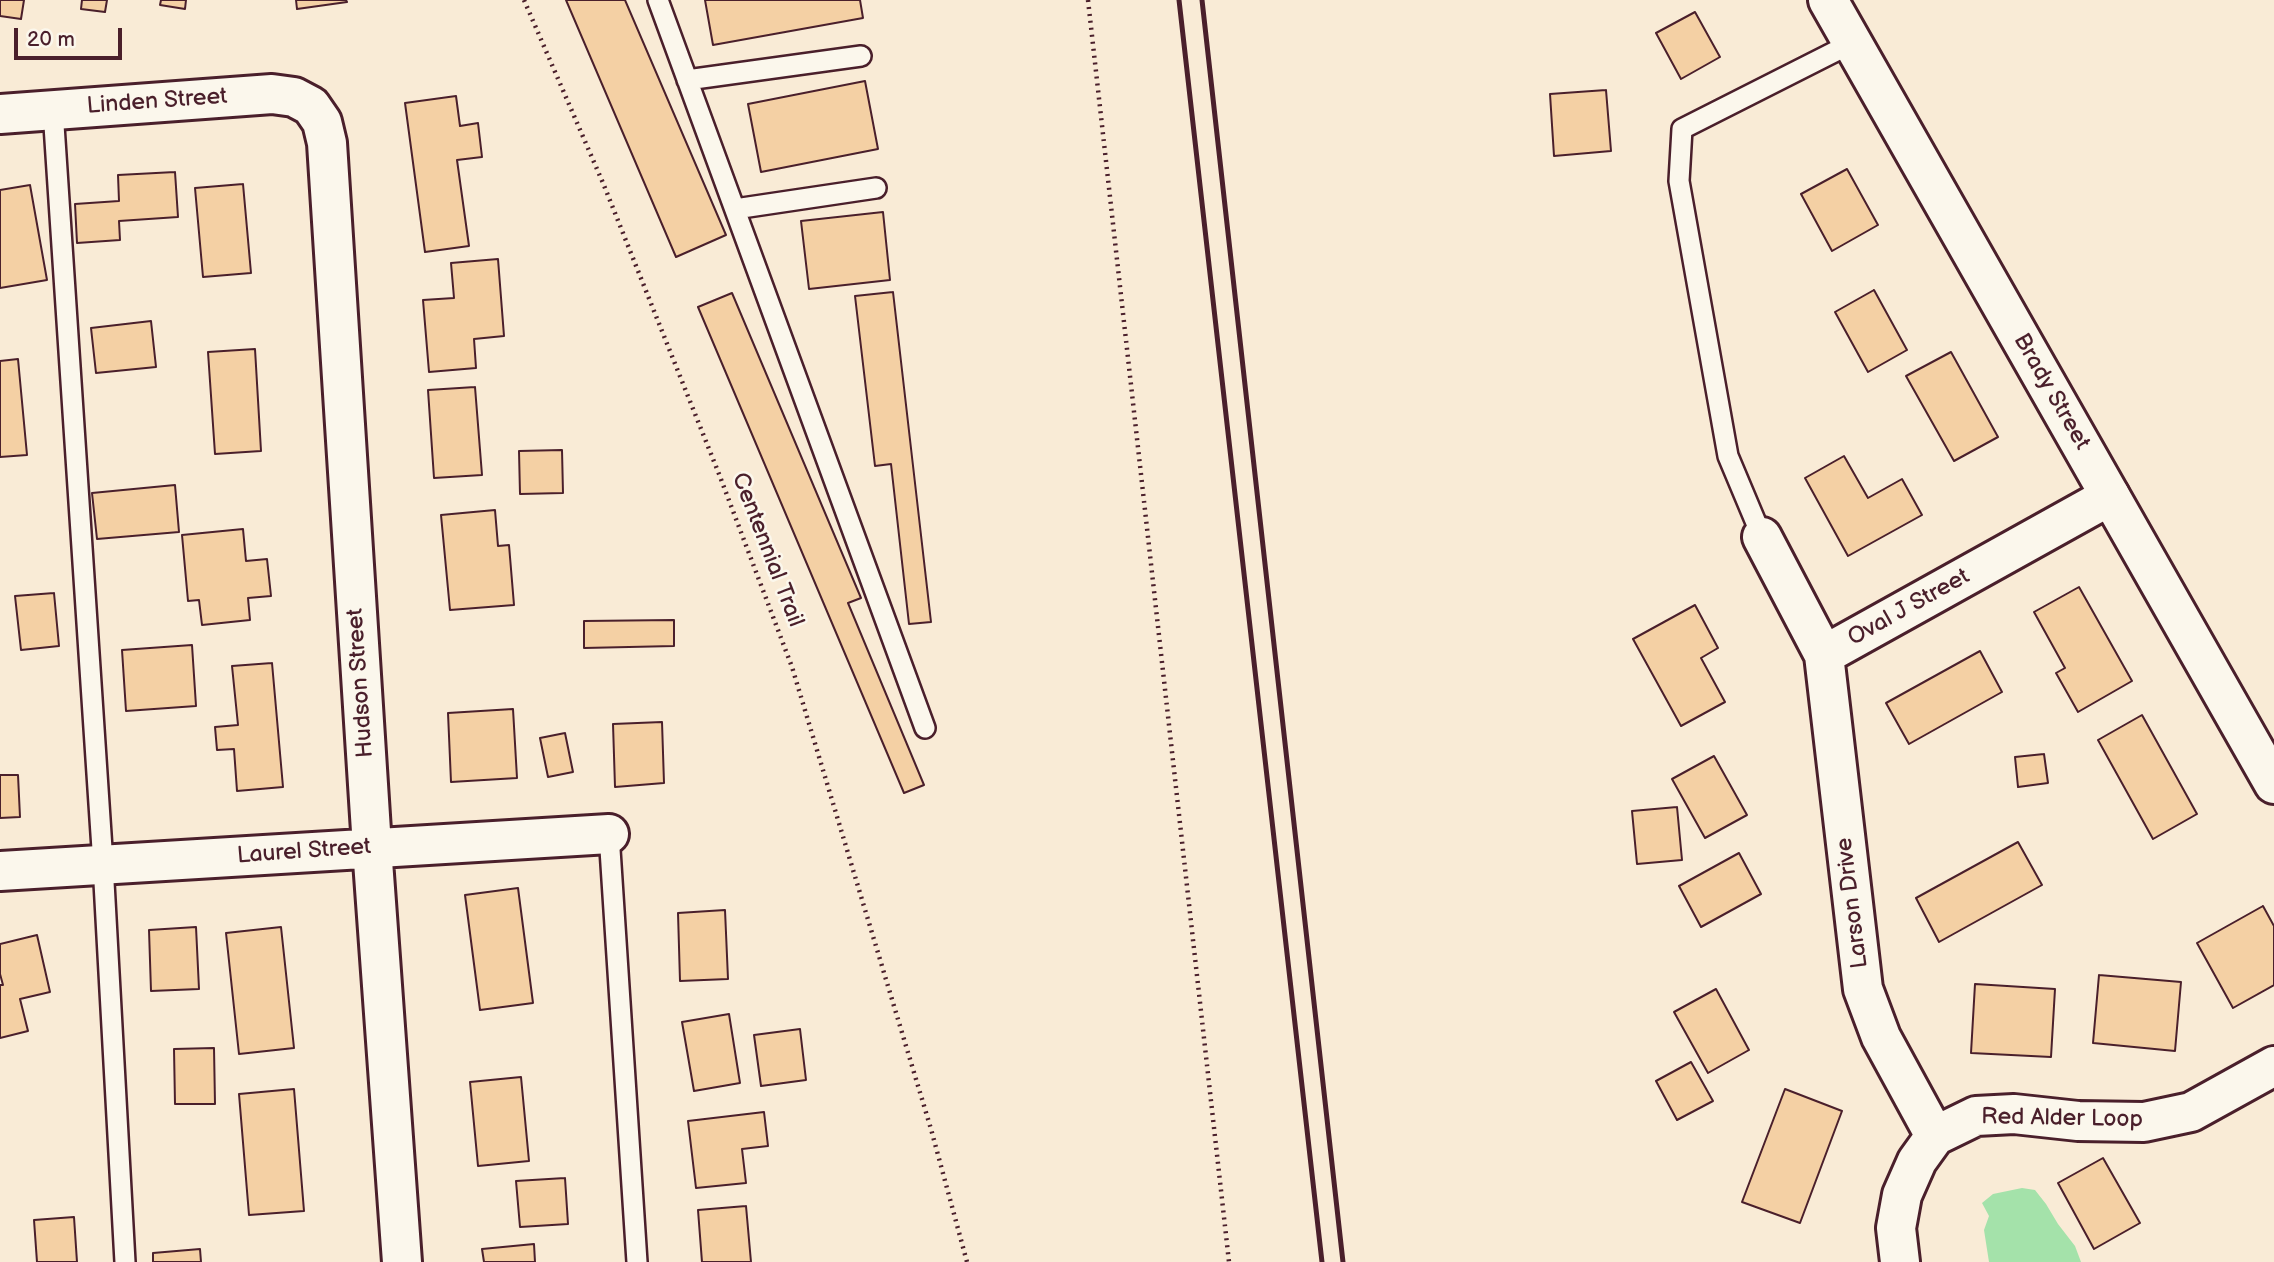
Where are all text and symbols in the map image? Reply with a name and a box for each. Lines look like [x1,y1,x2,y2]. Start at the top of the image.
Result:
scale bar [18,14,126,58]
text: 20 m [27,27,75,52]
street label: Linden Street [86,83,228,121]
street label: Brady Street [2007,329,2095,455]
street label: Centennial Trail [725,469,809,631]
street label: Oval J Street [1844,563,1974,653]
street label: Hudson Street [342,607,380,759]
street label: Laurel Street [236,834,372,870]
street label: Larson Drive [1831,836,1875,970]
street label: Red Alder Loop [1981,1104,2143,1134]

